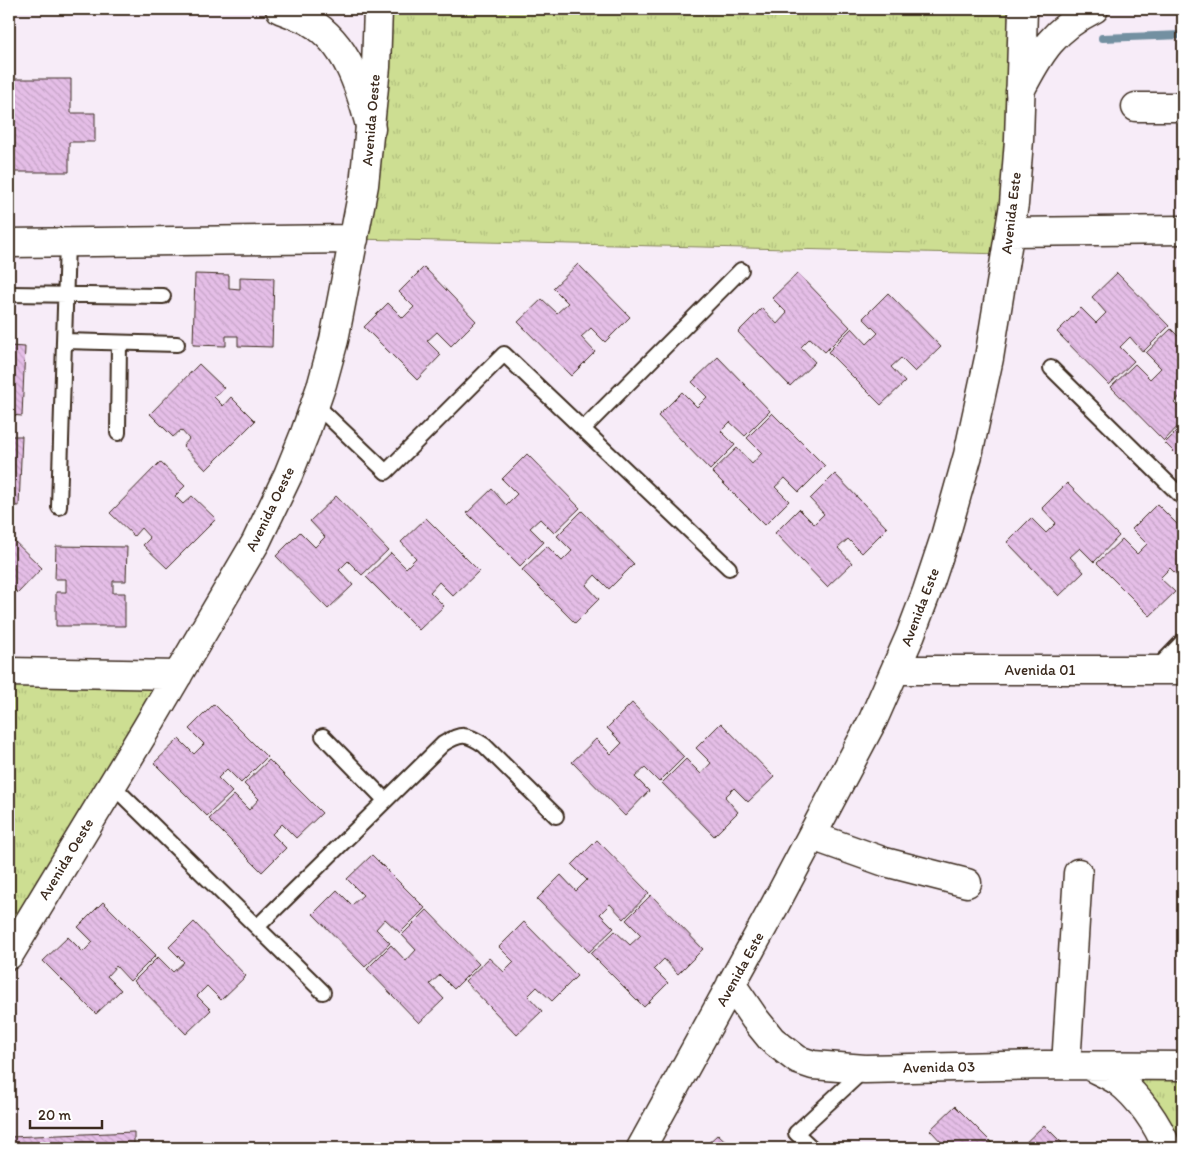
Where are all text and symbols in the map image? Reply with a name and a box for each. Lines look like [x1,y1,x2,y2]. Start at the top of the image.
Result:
street label: Avenida Oeste [358,73,384,167]
street label: Avenida Este [997,171,1025,255]
street label: Avenida Oeste [242,464,298,554]
street label: Avenida Este [897,565,943,649]
street label: Avenida 01 [1005,661,1075,679]
street label: Avenida Oeste [35,815,97,903]
street label: Avenida Este [712,929,768,1009]
street label: Avenida 03 [903,1057,975,1077]
scale bar [30,1097,102,1129]
text: 20 m [38,1106,72,1124]

